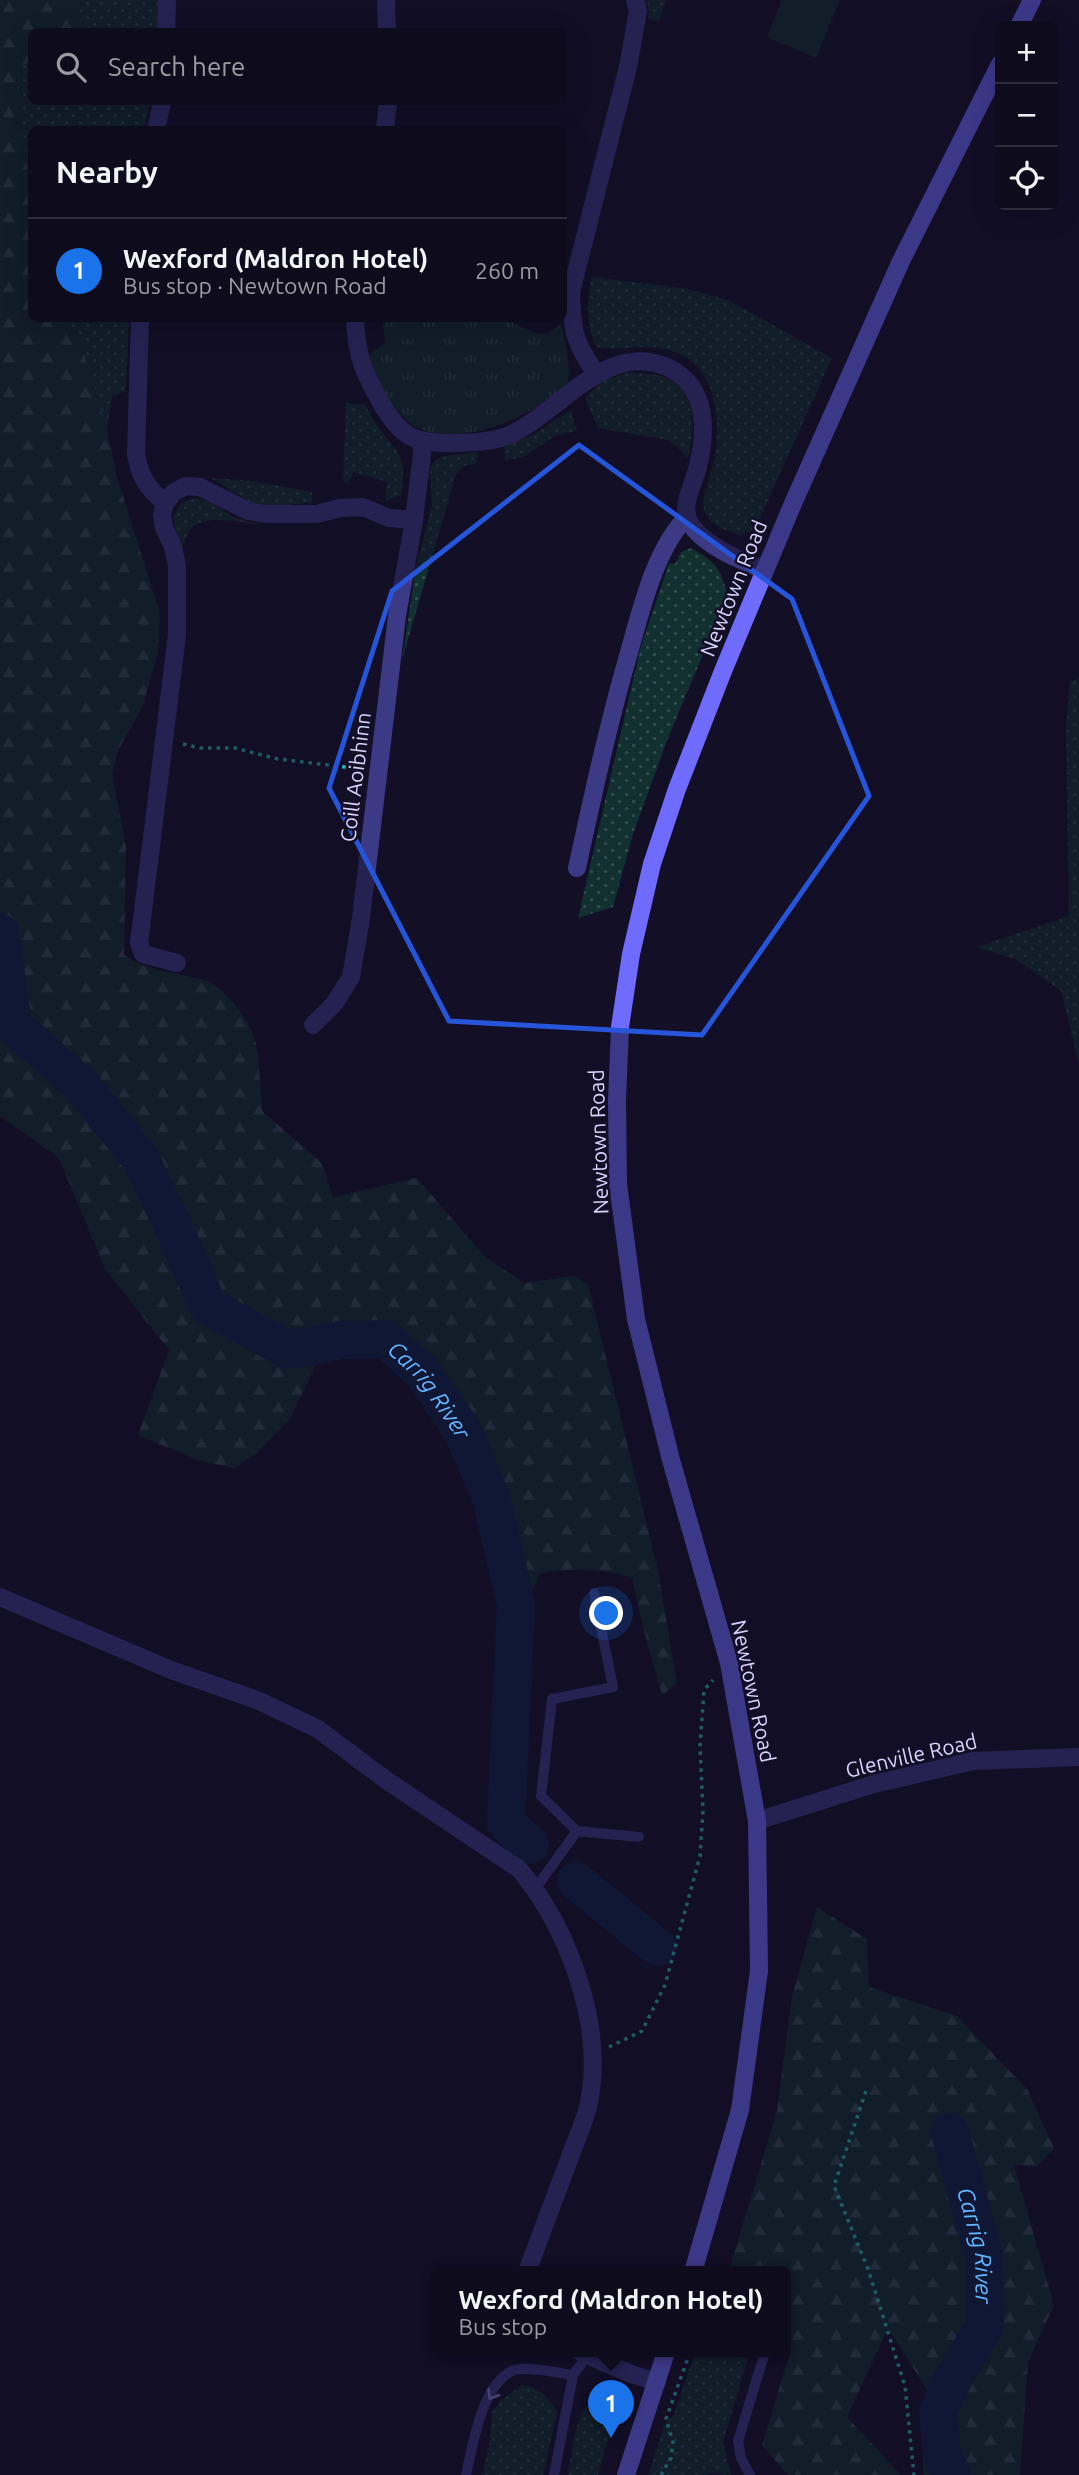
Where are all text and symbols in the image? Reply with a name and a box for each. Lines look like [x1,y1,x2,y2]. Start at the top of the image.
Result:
map controls [995,21,1058,210]
button: + [995,21,1058,84]
search box [28,28,567,105]
icon: search [52,48,90,86]
text: Search here [108,52,245,81]
button: − [995,84,1058,147]
button: locate [995,147,1058,210]
text: Nearby [56,155,158,189]
text: Wexford (Maldron Hotel) [123,244,428,273]
text: 1 [73,258,85,283]
text: 260 m [475,258,539,283]
text: Bus stop · Newtown Road [123,273,387,298]
street label: Newtown Road [695,516,771,660]
street label: Coill Aoibhinn [335,711,375,843]
street label: Newtown Road [583,1069,613,1215]
water label: Carrig River [384,1335,477,1443]
your location [589,1596,623,1630]
street label: Newtown Road [727,1618,781,1764]
street label: Glenville Road [843,1728,979,1782]
water label: Carrig River [953,2184,997,2305]
popup [431,2266,791,2357]
text: Wexford (Maldron Hotel) [458,2285,764,2314]
text: Bus stop [458,2314,547,2339]
pin: 1 [588,2380,634,2438]
one-way arrow [487,2387,500,2400]

